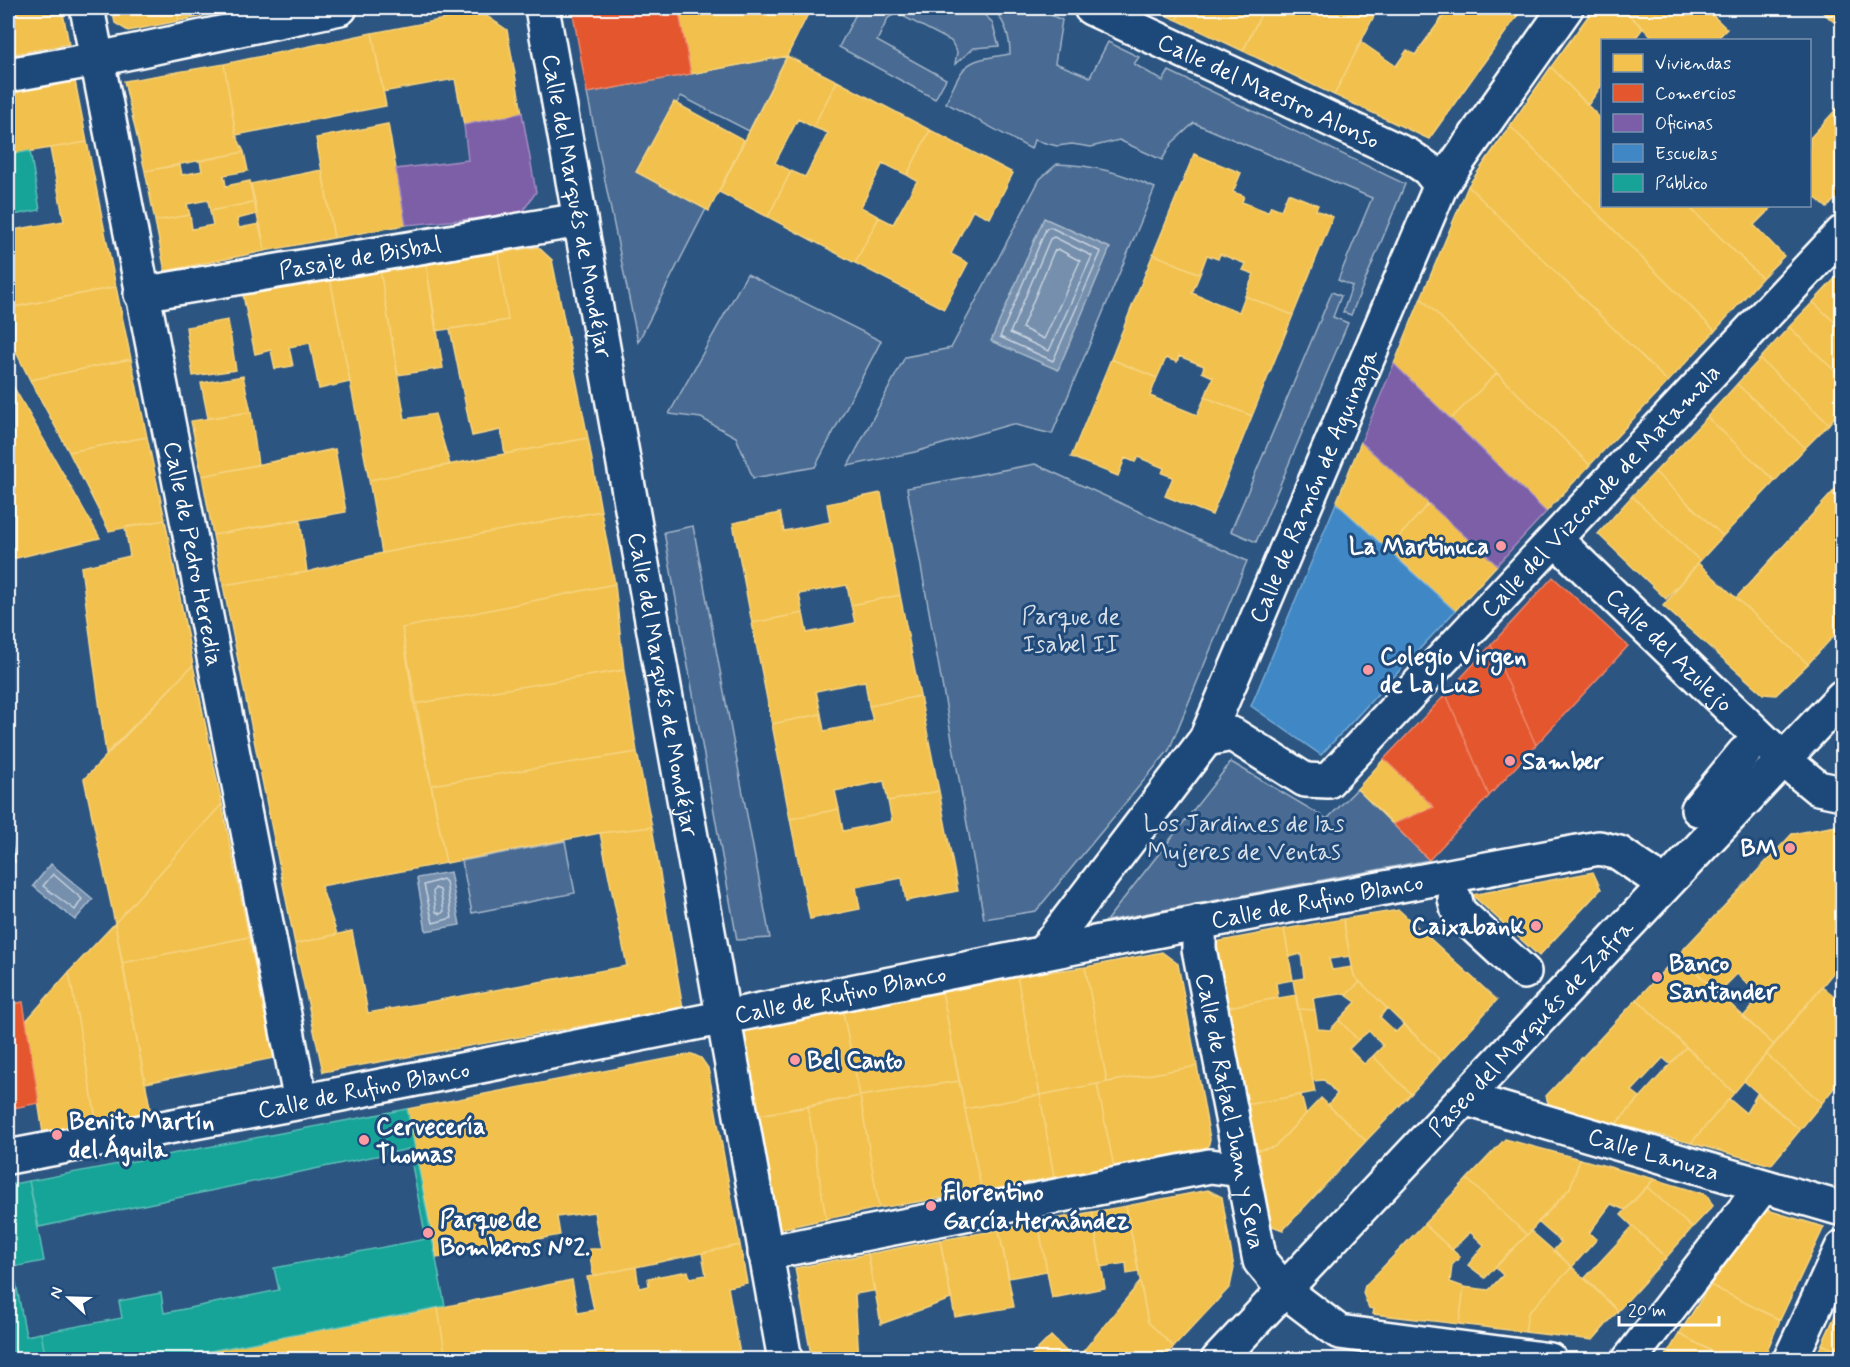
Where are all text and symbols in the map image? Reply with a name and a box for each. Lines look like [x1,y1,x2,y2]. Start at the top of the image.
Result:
street label: Calle del Maestro Alonso [1152,27,1384,157]
legend [1601,39,1811,207]
street label: Calle del Marqués de Mondéjar [534,52,619,361]
text: Viviendas [1655,52,1731,76]
text: Comercios [1655,82,1736,106]
text: Oficinas [1655,112,1713,136]
text: Escuelas [1655,142,1717,166]
text: Público [1655,172,1708,196]
street label: Pasaje de Bisbal [277,230,444,287]
street label: Calle de Ramón de Aguinaga [1243,344,1387,628]
street label: Calle del Vizconde de Matamala [1475,358,1728,625]
street label: Calle de Pedro Heredia [155,439,229,669]
street label: Calle del Marqués de Mondéjar [620,530,705,839]
place label: La Martinuca [1349,532,1489,563]
marker: La Martinuca [1494,539,1508,553]
street label: Calle del Azulejo [1598,582,1739,720]
park label: Parque de Isabel II [1022,602,1120,661]
place label: Colegio Virgen de La Luz [1380,642,1526,701]
marker: Colegio Virgen de La Luz [1361,663,1375,677]
place label: Samber [1522,747,1604,778]
marker: Samber [1503,754,1517,768]
park label: Los Jardines de las Mujeres de Ventas [1143,809,1345,868]
place label: BM [1740,834,1778,865]
marker: BM [1783,841,1797,855]
street label: Calle de Rufino Blanco [1209,867,1426,937]
place label: Caixabank [1411,912,1524,943]
street label: Paseo del Marqués de Zafra [1422,913,1642,1144]
marker: Caixabank [1529,919,1543,933]
place label: Banco Santander [1669,949,1778,1008]
street label: Calle de Rufino Blanco [732,959,949,1032]
street label: Calle de Rafael Juan y Seva [1187,970,1271,1252]
marker: Banco Santander [1650,970,1664,984]
place label: Bel Canto [807,1046,903,1077]
marker: Bel Canto [788,1053,802,1067]
street label: Calle de Rufino Blanco [255,1055,473,1127]
place label: Benito Martín del Águila [69,1107,214,1167]
place label: Cervecería Thomas [376,1112,486,1171]
street label: Calle Lanuza [1584,1121,1723,1189]
marker: Benito Martín del Águila [50,1128,64,1142]
marker: Cervecería Thomas [357,1133,371,1147]
place label: Florentino García Hernández [943,1178,1129,1237]
marker: Florentino García Hernández [924,1199,938,1213]
place label: Parque de Bomberos Nº2. [440,1205,590,1264]
marker: Parque de Bomberos Nº2. [421,1226,435,1240]
north arrow [39,1268,99,1328]
text: N [45,1284,68,1302]
scale bar [1619,1289,1720,1327]
text: 20 m [1628,1299,1666,1323]

